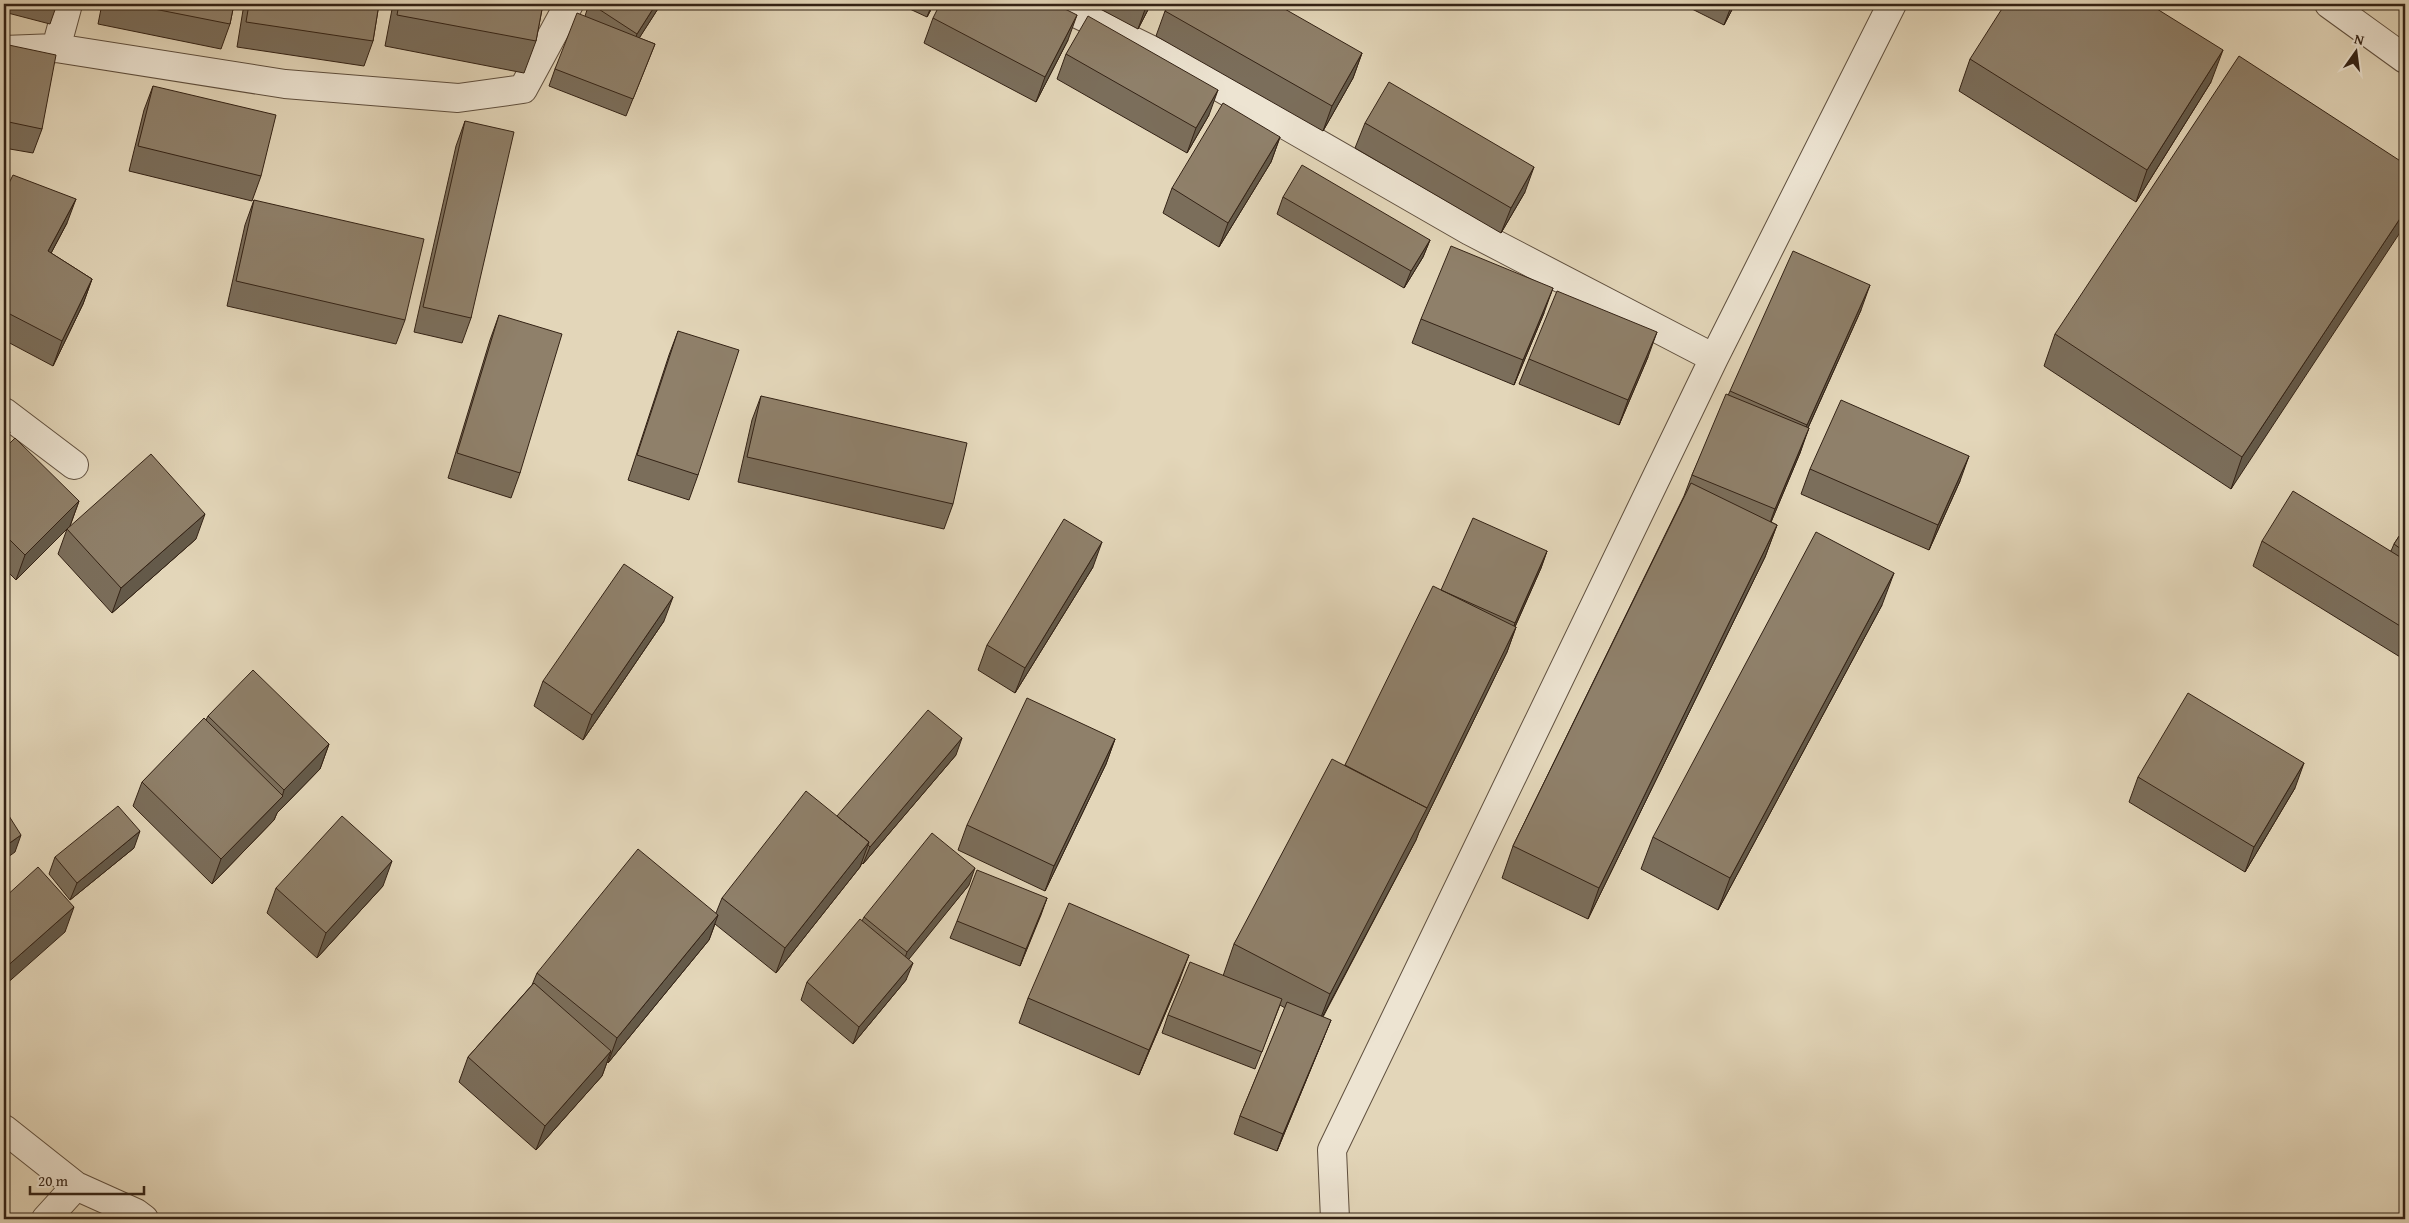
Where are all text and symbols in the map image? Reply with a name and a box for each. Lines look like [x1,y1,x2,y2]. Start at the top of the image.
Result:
north arrow [2332,28,2382,78]
text: N [2352,29,2367,50]
scale bar [30,1163,144,1195]
text: 20 m [38,1170,69,1191]

